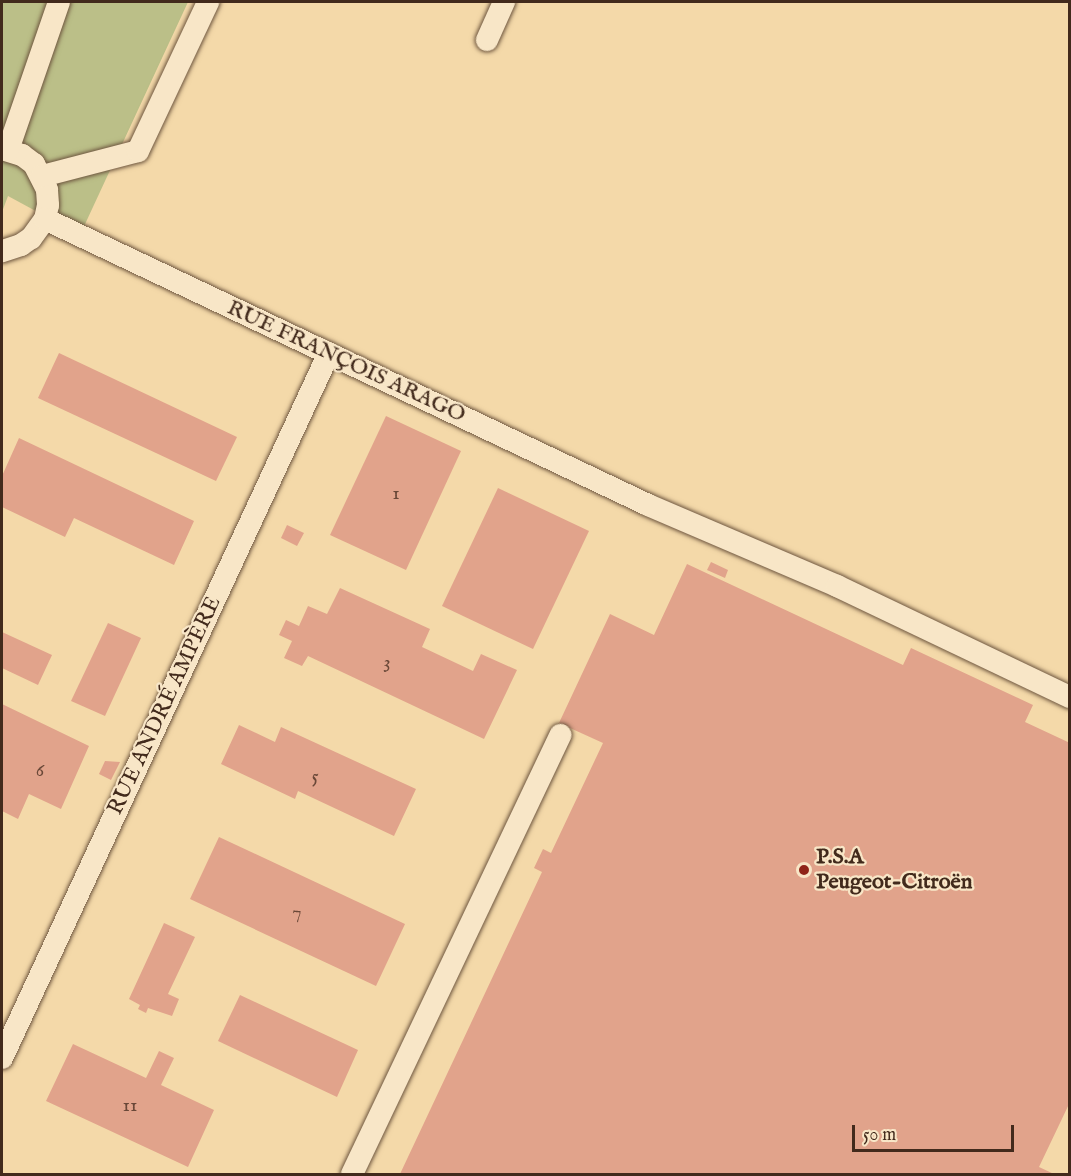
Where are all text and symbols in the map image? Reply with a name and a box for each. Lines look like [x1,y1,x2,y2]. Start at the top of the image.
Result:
street label: RUE FRANÇOIS ARAGO [223,295,469,429]
house number: 1 [392,481,400,505]
street label: RUE ANDRÉ AMPÈRE [103,593,227,819]
house number: 3 [383,650,391,674]
house number: 6 [36,758,44,782]
house number: 5 [311,764,319,788]
place label: P.S.A Peugeot-Citroën [816,844,972,896]
marker: P.S.A Peugeot-Citroën [797,863,811,877]
house number: 7 [292,900,302,924]
house number: 11 [123,1093,137,1117]
scale bar [855,1113,1017,1151]
text: 50 m [863,1124,896,1147]

